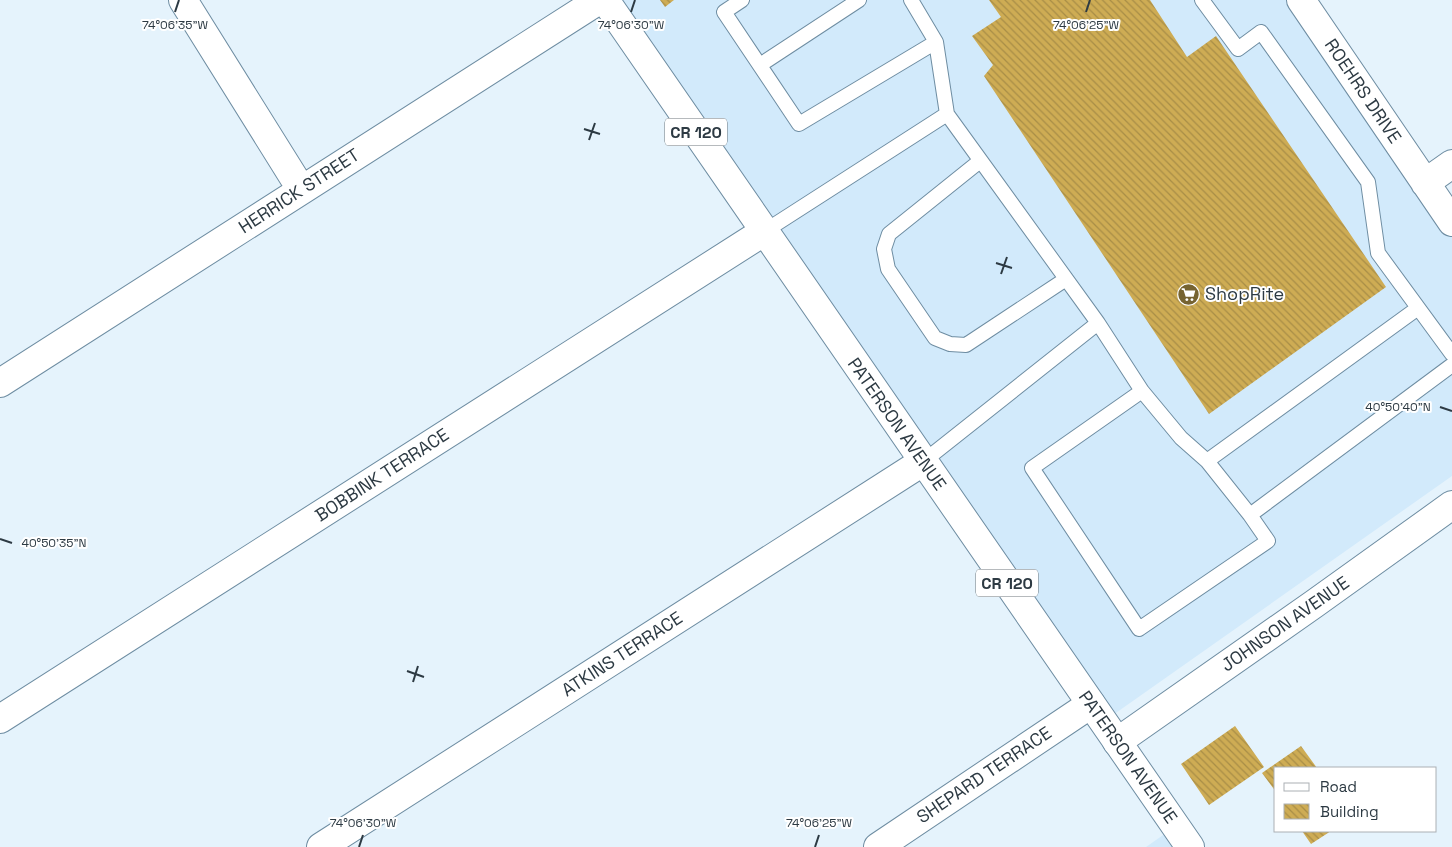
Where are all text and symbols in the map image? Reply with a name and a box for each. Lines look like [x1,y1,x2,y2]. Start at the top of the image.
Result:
text: 74°06'35"W [142,17,209,33]
text: 74°06'30"W [598,17,665,33]
text: 74°06'25"W [1053,17,1120,33]
street label: ROEHRS DRIVE [1320,34,1407,147]
road number: CR 120 [665,118,727,146]
street label: HERRICK STREET [234,143,364,238]
supermarket icon: ShopRite [1177,282,1201,306]
place label: ShopRite [1205,282,1284,305]
street label: PATERSON AVENUE [843,353,952,495]
text: 40°50'40"N [1365,399,1431,415]
street label: BOBBINK TERRACE [310,423,453,526]
text: 40°50'35"N [21,535,87,551]
road number: CR 120 [976,570,1038,596]
street label: JOHNSON AVENUE [1216,571,1353,676]
street label: ATKINS TERRACE [557,606,686,701]
street label: PATERSON AVENUE [1074,686,1183,828]
street label: SHEPARD TERRACE [912,721,1056,828]
legend [1274,767,1437,832]
text: Road [1320,777,1357,796]
text: Building [1320,802,1379,821]
text: 74°06'30"W [330,815,397,831]
text: 74°06'25"W [786,815,853,831]

